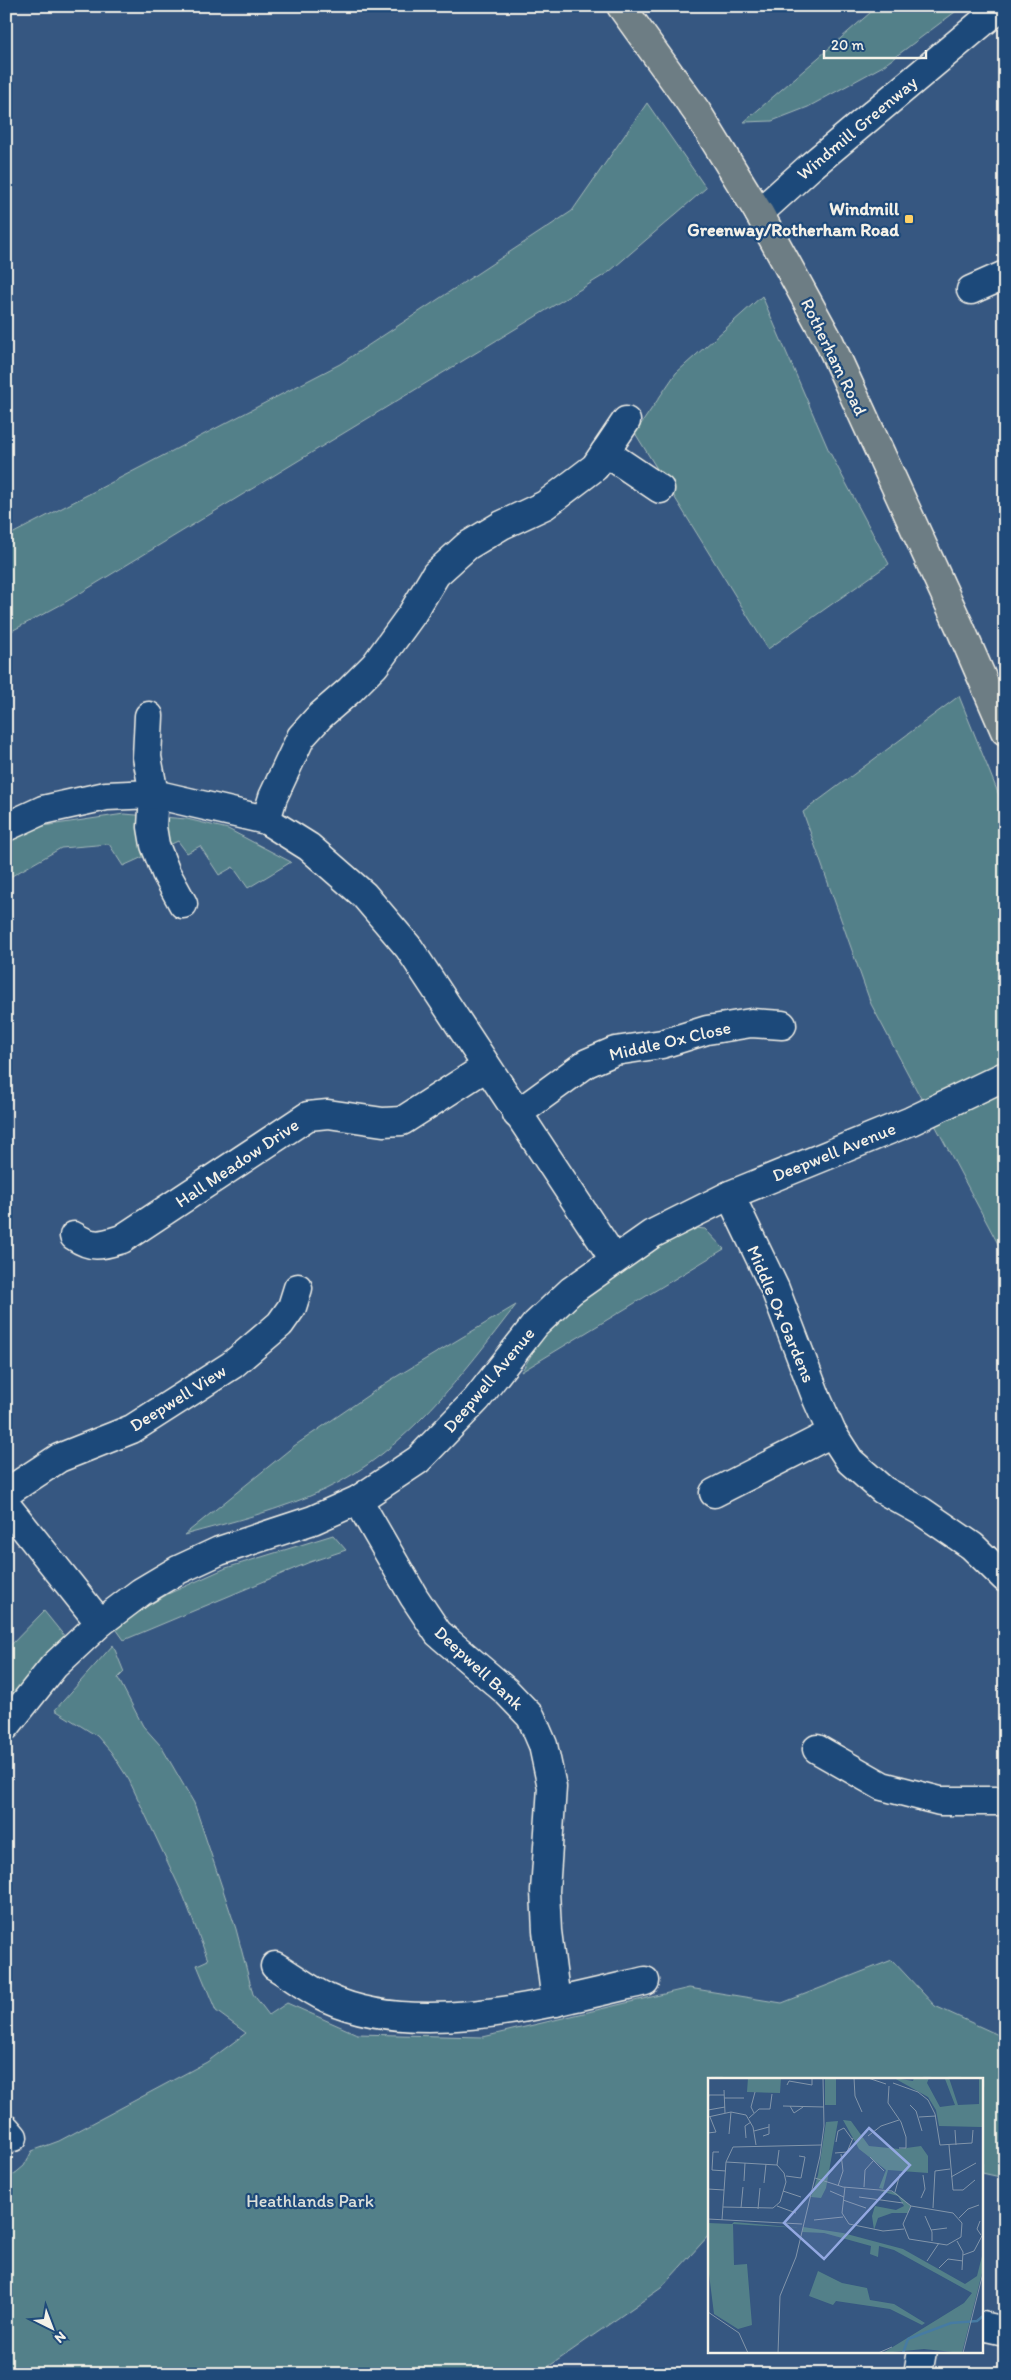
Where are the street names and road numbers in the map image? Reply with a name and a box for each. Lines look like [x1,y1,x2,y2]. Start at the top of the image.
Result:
street label: Windmill Greenway [792,71,922,185]
street label: Rotherham Road [796,295,872,419]
street label: Middle Ox Close [607,1016,733,1066]
street label: Hall Meadow Drive [171,1114,303,1212]
street label: Deepwell Avenue [769,1117,899,1187]
street label: Middle Ox Gardens [742,1242,820,1386]
street label: Deepwell Avenue [439,1323,539,1437]
street label: Deepwell View [126,1360,230,1436]
street label: Deepwell Bank [430,1621,529,1715]

